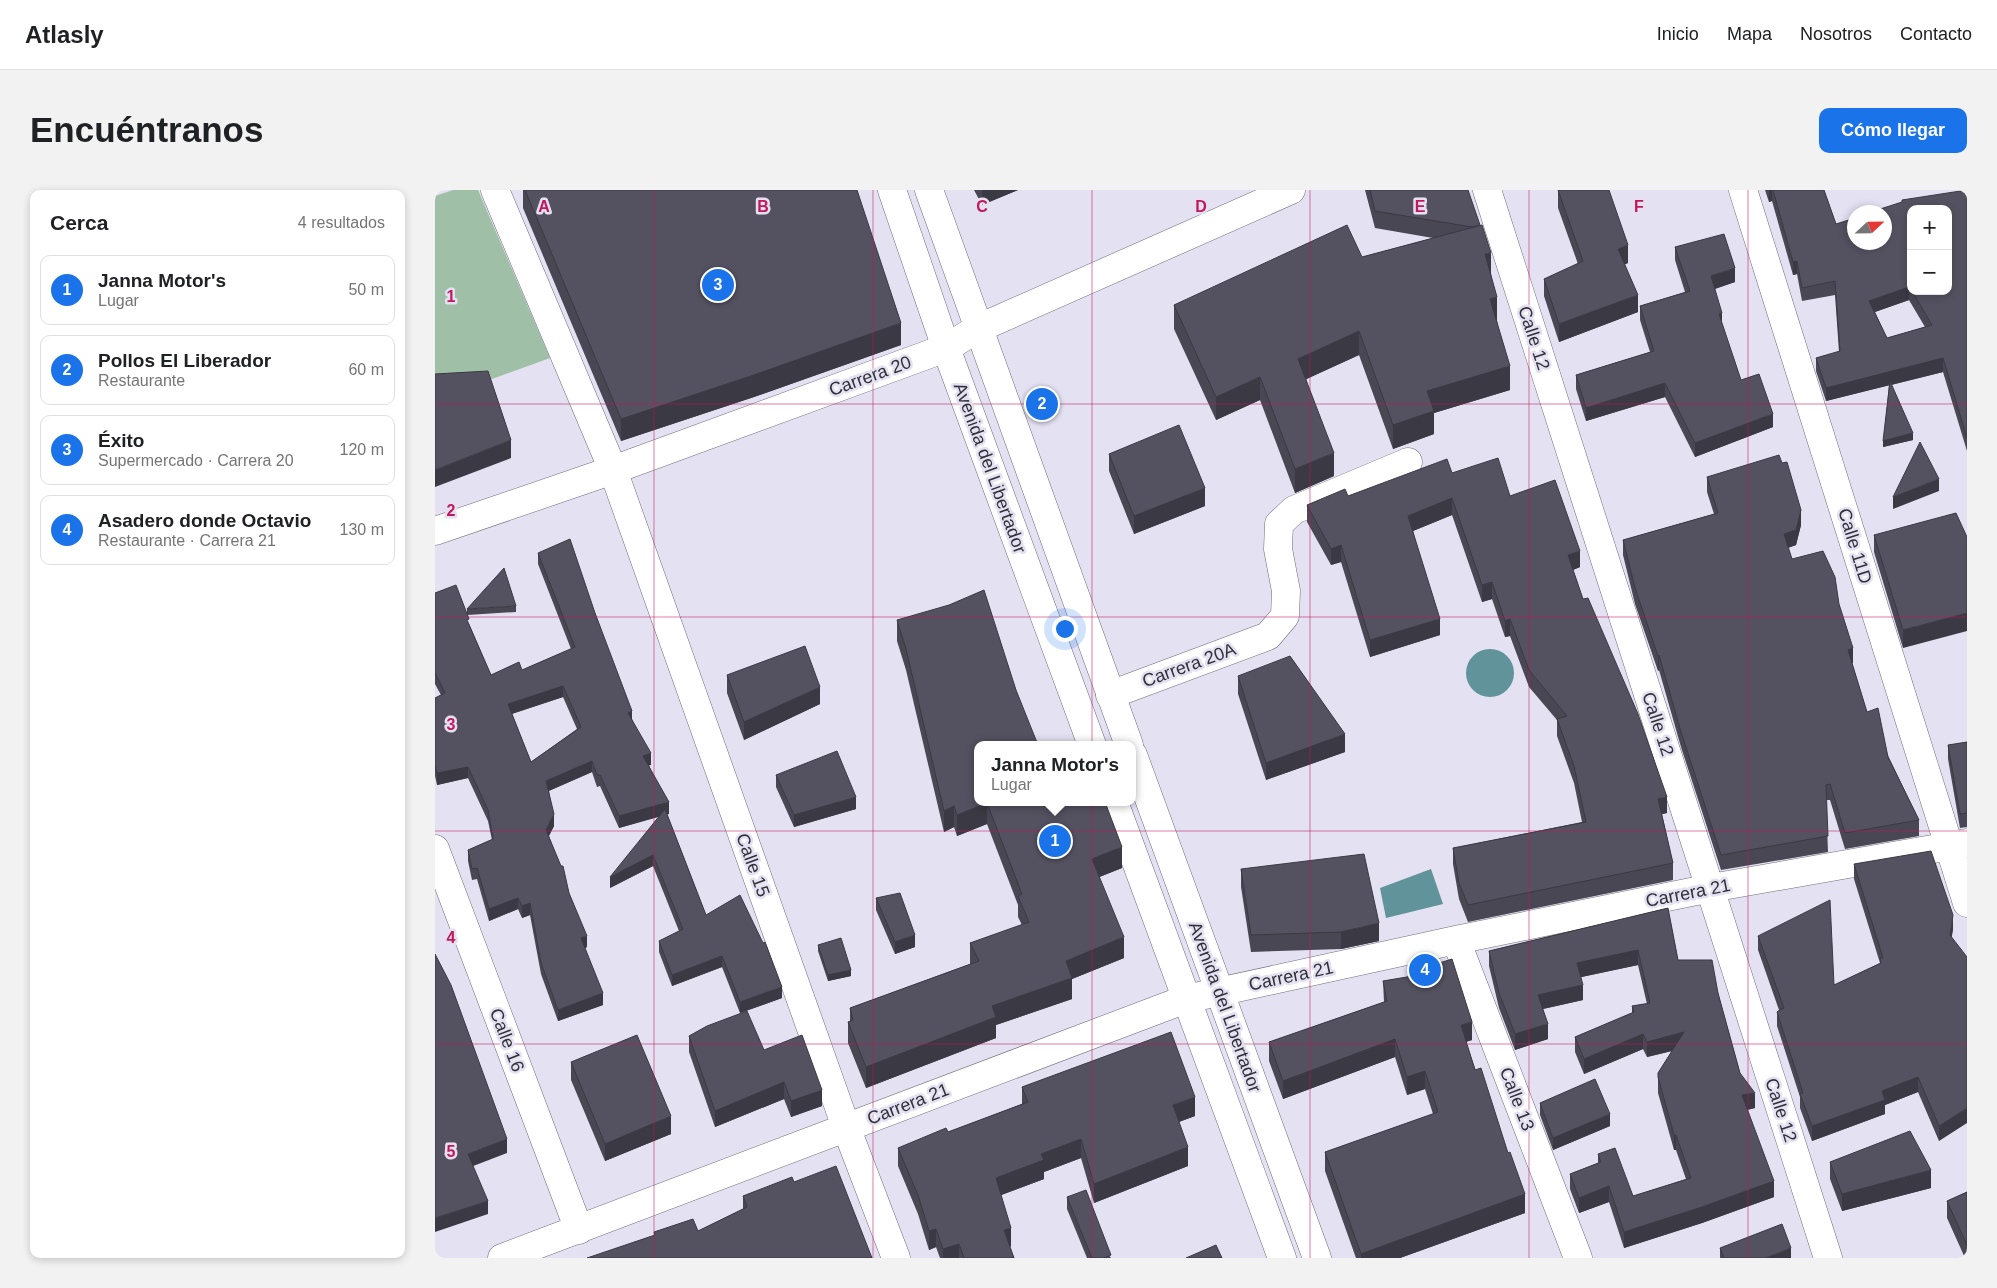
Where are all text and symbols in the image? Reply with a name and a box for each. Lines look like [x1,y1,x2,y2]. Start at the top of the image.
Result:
text: Atlasly [25,21,104,48]
text: Inicio [1657,24,1699,44]
text: Mapa [1727,24,1772,44]
text: Nosotros [1800,24,1872,44]
text: Contacto [1900,24,1972,44]
button: Cómo llegar [1819,108,1967,153]
text: Encuéntranos [30,110,263,149]
text: A [538,198,550,215]
text: B [757,198,769,215]
text: C [976,198,988,215]
text: D [1195,198,1207,215]
text: E [1415,198,1426,215]
text: F [1634,198,1644,215]
north arrow [1847,205,1892,250]
map controls [1907,205,1952,295]
button: + [1907,205,1952,250]
text: Cerca [50,211,108,234]
text: 4 resultados [298,214,385,231]
button: − [1907,250,1952,295]
pin: 3 [702,266,734,304]
text: Janna Motor's [98,270,226,291]
text: 1 [63,281,71,298]
text: 50 m [348,281,384,298]
text: 1 [447,288,456,305]
text: Lugar [98,292,139,309]
street label: Calle 12 [1514,304,1554,372]
text: Pollos El Liberador [98,350,271,371]
street label: Carrera 20 [826,352,914,400]
text: 2 [63,361,71,378]
text: 60 m [348,361,384,378]
text: Restaurante [98,372,185,389]
street label: Avenida del Libertador [950,380,1030,556]
pin: 2 [1026,385,1058,423]
text: Éxito [98,430,144,451]
text: 3 [63,441,71,458]
text: 120 m [340,441,384,458]
text: Supermercado · Carrera 20 [98,452,294,469]
text: 2 [447,502,456,519]
street label: Calle 11D [1834,506,1876,586]
text: Asadero donde Octavio [98,510,311,531]
text: 4 [63,521,71,538]
text: 130 m [340,521,384,538]
text: Restaurante · Carrera 21 [98,532,276,549]
your location [1052,616,1078,642]
street label: Carrera 20A [1140,639,1238,691]
street label: Calle 12 [1638,690,1678,758]
text: 3 [447,716,456,733]
popup [974,741,1136,806]
text: Janna Motor's [991,754,1119,775]
text: Lugar [991,776,1032,793]
pin: 1 [1039,822,1071,860]
street label: Calle 15 [732,831,774,899]
street label: Carrera 21 [1644,875,1732,911]
street label: Avenida del Libertador [1185,919,1265,1095]
text: 4 [447,929,456,946]
pin: 4 [1409,951,1441,989]
street label: Carrera 21 [1247,957,1335,995]
street label: Calle 16 [486,1006,528,1074]
street label: Calle 13 [1496,1065,1538,1133]
street label: Calle 12 [1761,1076,1801,1144]
street label: Carrera 21 [864,1079,952,1129]
text: 5 [447,1143,456,1160]

